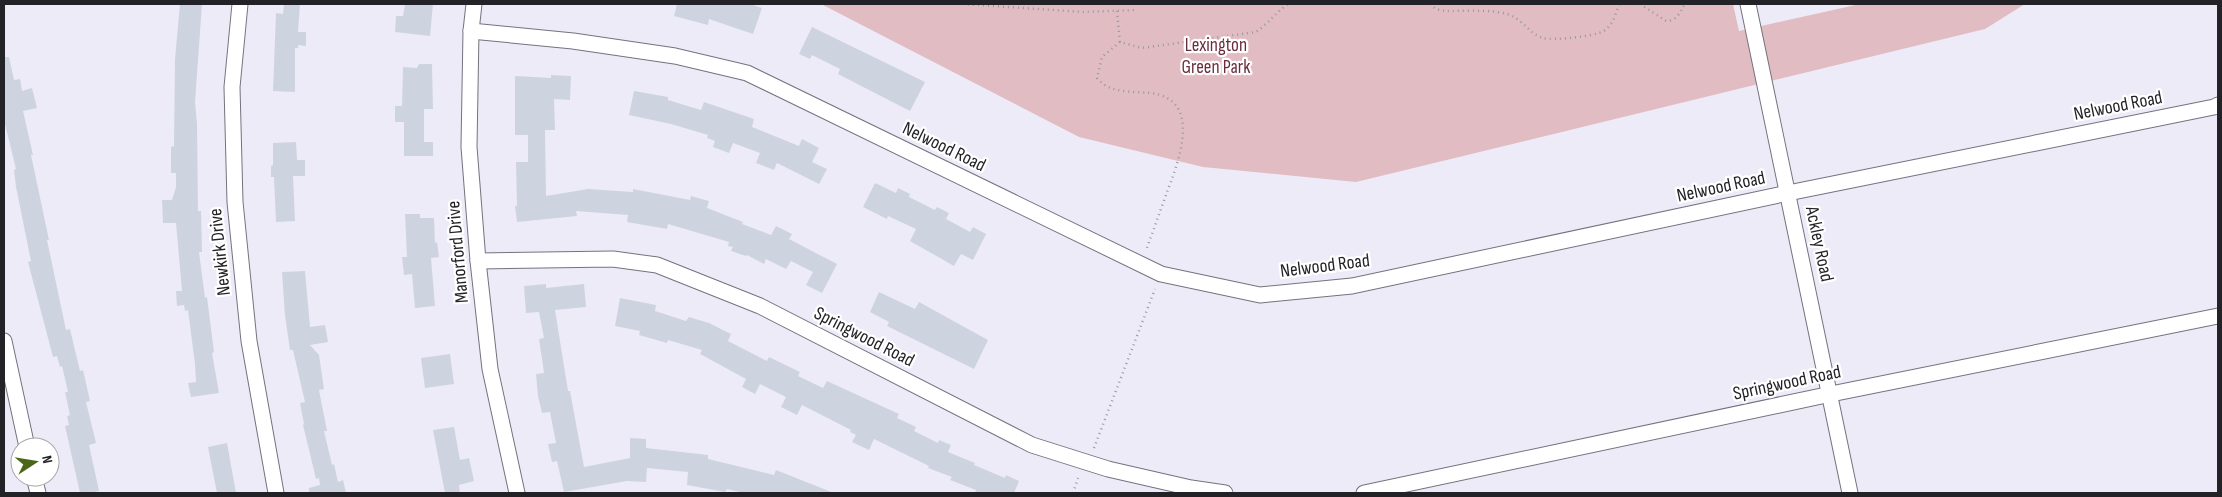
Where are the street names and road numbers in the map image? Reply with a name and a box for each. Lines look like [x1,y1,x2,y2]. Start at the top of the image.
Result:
street label: Nelwood Road [2072,86,2164,126]
street label: Nelwood Road [899,117,989,177]
street label: Nelwood Road [1675,166,1767,208]
street label: Manorford Drive [442,200,474,304]
street label: Ackley Road [1800,203,1838,284]
street label: Newkirk Drive [204,207,236,297]
street label: Nelwood Road [1279,249,1371,283]
street label: Springwood Road [810,302,918,372]
street label: Springwood Road [1731,360,1843,406]

